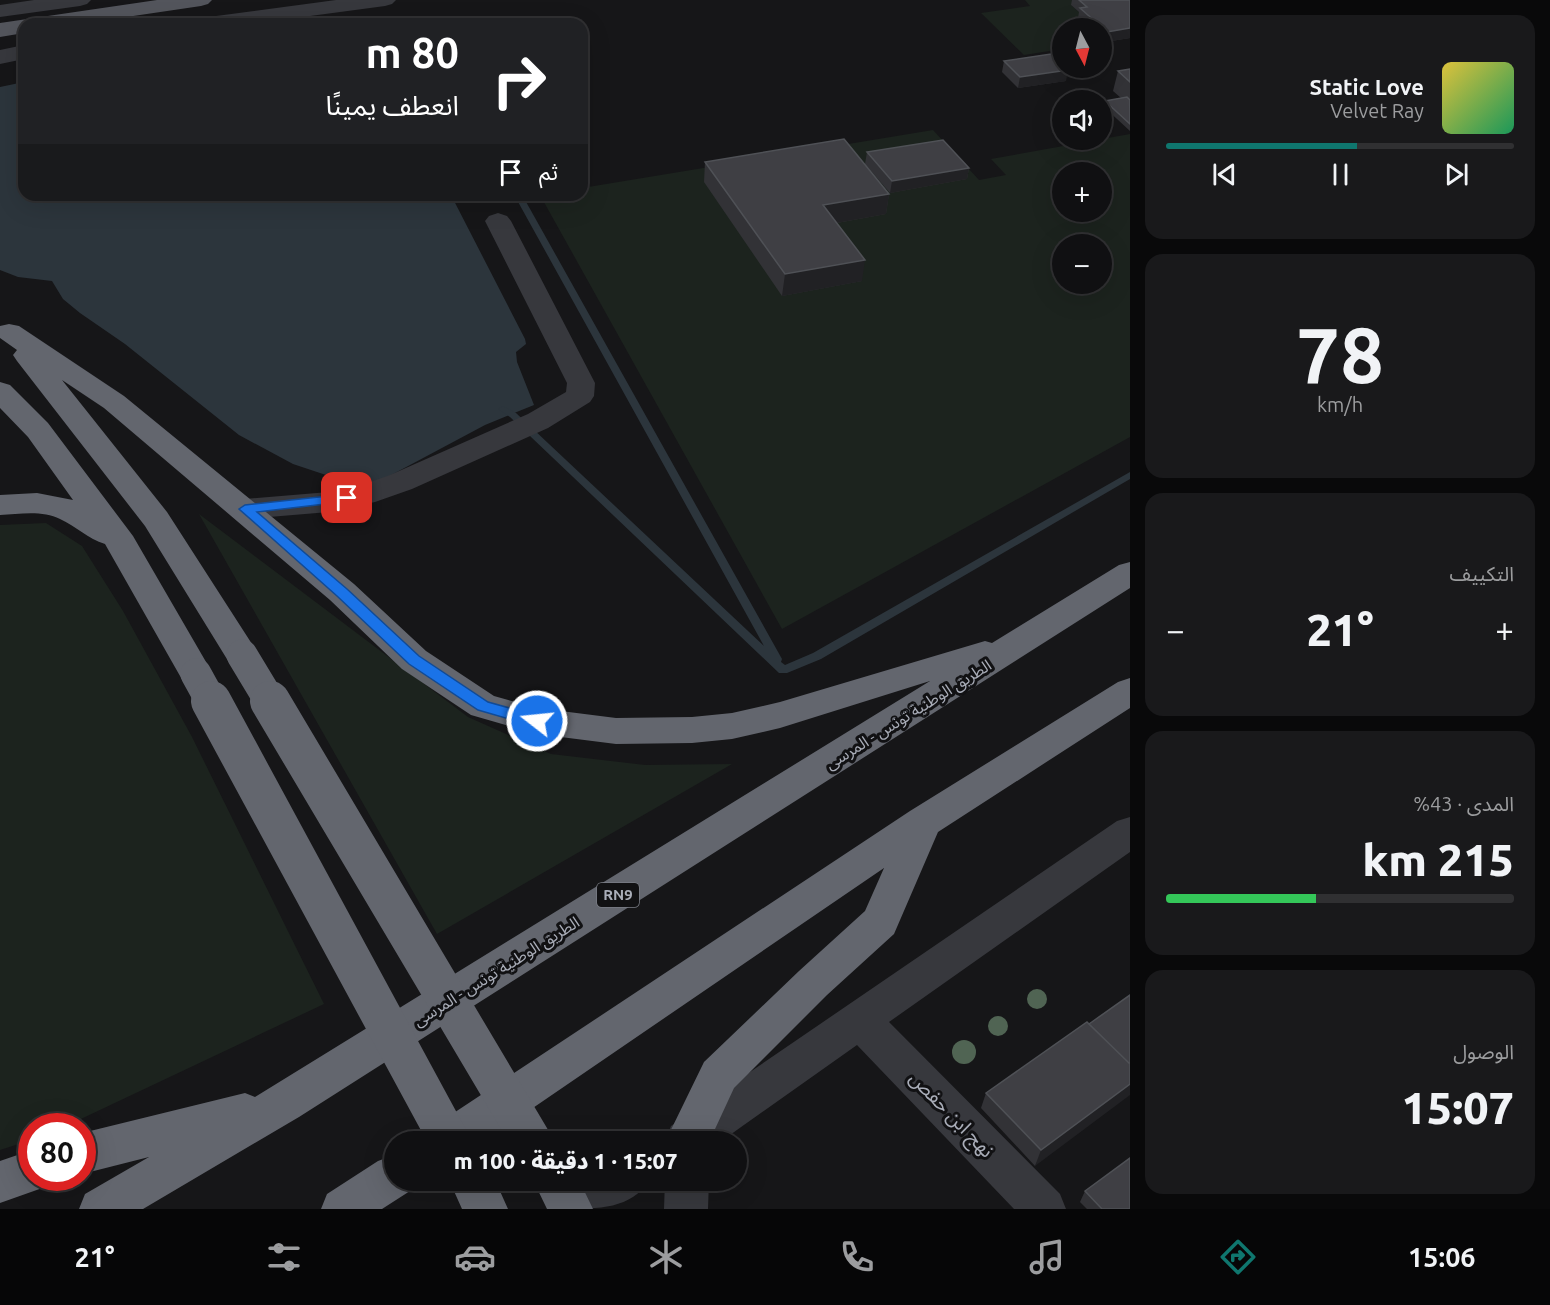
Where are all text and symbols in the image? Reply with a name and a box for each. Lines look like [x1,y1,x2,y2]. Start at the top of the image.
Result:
north arrow [1052,18,1112,78]
map controls [1052,18,1112,294]
text: 80 m [365,29,459,76]
icon: right [480,42,558,120]
text: Static Love [1310,74,1424,99]
text: انعطف يمينًا [325,90,459,120]
button: sound [1052,90,1112,150]
text: Velvet Ray [1330,99,1424,122]
icon: arrive [494,156,527,189]
icon: previous [1208,158,1241,191]
icon: pause [1324,158,1357,191]
icon: next [1440,158,1473,191]
text: ثم [539,159,558,184]
button: + [1052,162,1112,222]
button: − [1052,234,1112,294]
text: 78 [1296,310,1384,398]
text: km/h [1317,393,1363,416]
pin [321,472,372,523]
icon: arrive [330,481,363,514]
text: التكييف [1450,562,1514,585]
text: 21° [1306,604,1374,655]
text: − [1166,611,1185,648]
text: + [1495,611,1514,648]
street label: الطريق الوطنية تونس - المرسى [822,655,995,774]
position arrow [505,689,569,753]
text: المدى · 43% [1413,792,1514,815]
text: 215 km [1362,834,1514,885]
road number: RN9 [597,883,639,907]
street label: الطريق الوطنية تونس - المرسى [410,912,583,1031]
text: الوصول [1453,1040,1514,1063]
street label: نهج ابن حفص [903,1066,999,1164]
text: 15:07 [1401,1082,1514,1133]
speed limit sign: 80 [18,1113,96,1191]
text: 15:07 · 1 دقيقة · 100 m [454,1148,677,1173]
icon: filters [263,1236,305,1278]
icon: car [454,1236,496,1278]
icon: climate [645,1236,687,1278]
icon: phone [836,1236,878,1278]
icon: music [1026,1236,1068,1278]
icon: directions [1217,1236,1259,1278]
text: 21° [74,1242,114,1272]
text: 15:06 [1408,1242,1476,1272]

